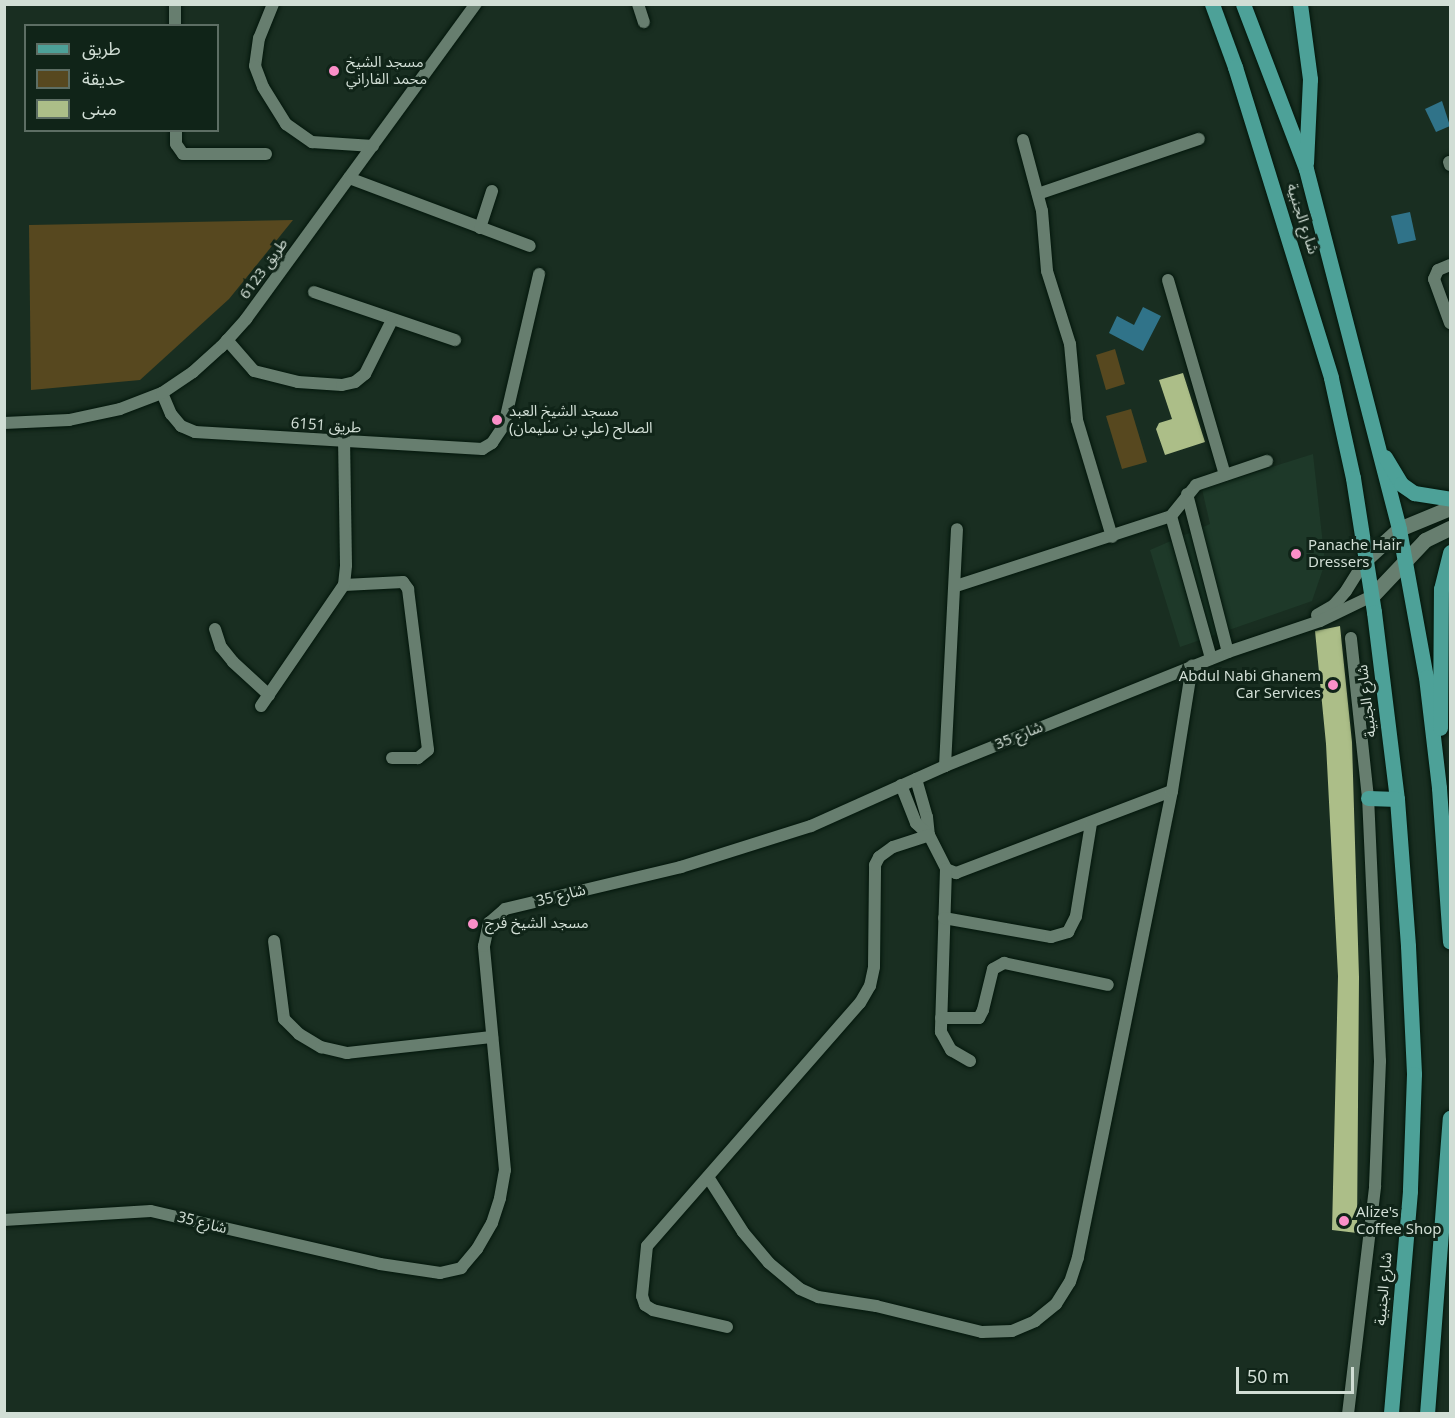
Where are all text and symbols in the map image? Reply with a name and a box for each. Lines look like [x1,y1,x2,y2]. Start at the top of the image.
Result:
legend [24,24,219,132]
text: طريق [82,30,121,68]
place label: مسجد الشيخ محمد الفاراني [346,53,427,88]
text: حديقة [82,60,125,98]
marker: مسجد الشيخ محمد الفاراني [327,64,341,78]
text: مبنى [82,90,117,128]
street label: شارع الجنبية [1282,181,1322,257]
street label: طريق 6123 [236,235,292,303]
place label: مسجد الشيخ العبد الصالح (علي بن سليمان) [509,402,653,437]
marker: مسجد الشيخ العبد الصالح (علي بن سليمان) [490,413,504,427]
street label: طريق 6151 [290,415,362,437]
place label: Panache Hair Dressers [1308,536,1402,571]
marker: Panache Hair Dressers [1289,547,1303,561]
street label: شارع الجنبية [1354,664,1380,738]
place label: Abdul Nabi Ghanem Car Services [1179,667,1321,702]
marker: Abdul Nabi Ghanem Car Services [1326,678,1340,692]
street label: شارع 35 [992,718,1046,754]
street label: شارع 35 [534,881,588,911]
place label: مسجد الشيخ فرج [485,915,589,933]
marker: مسجد الشيخ فرج [466,917,480,931]
place label: Alize's Coffee Shop [1356,1203,1441,1238]
street label: شارع 35 [175,1208,229,1238]
marker: Alize's Coffee Shop [1337,1214,1351,1228]
street label: شارع الجنبية [1372,1252,1396,1326]
scale bar [1239,1355,1358,1393]
text: 50 m [1247,1358,1289,1396]

